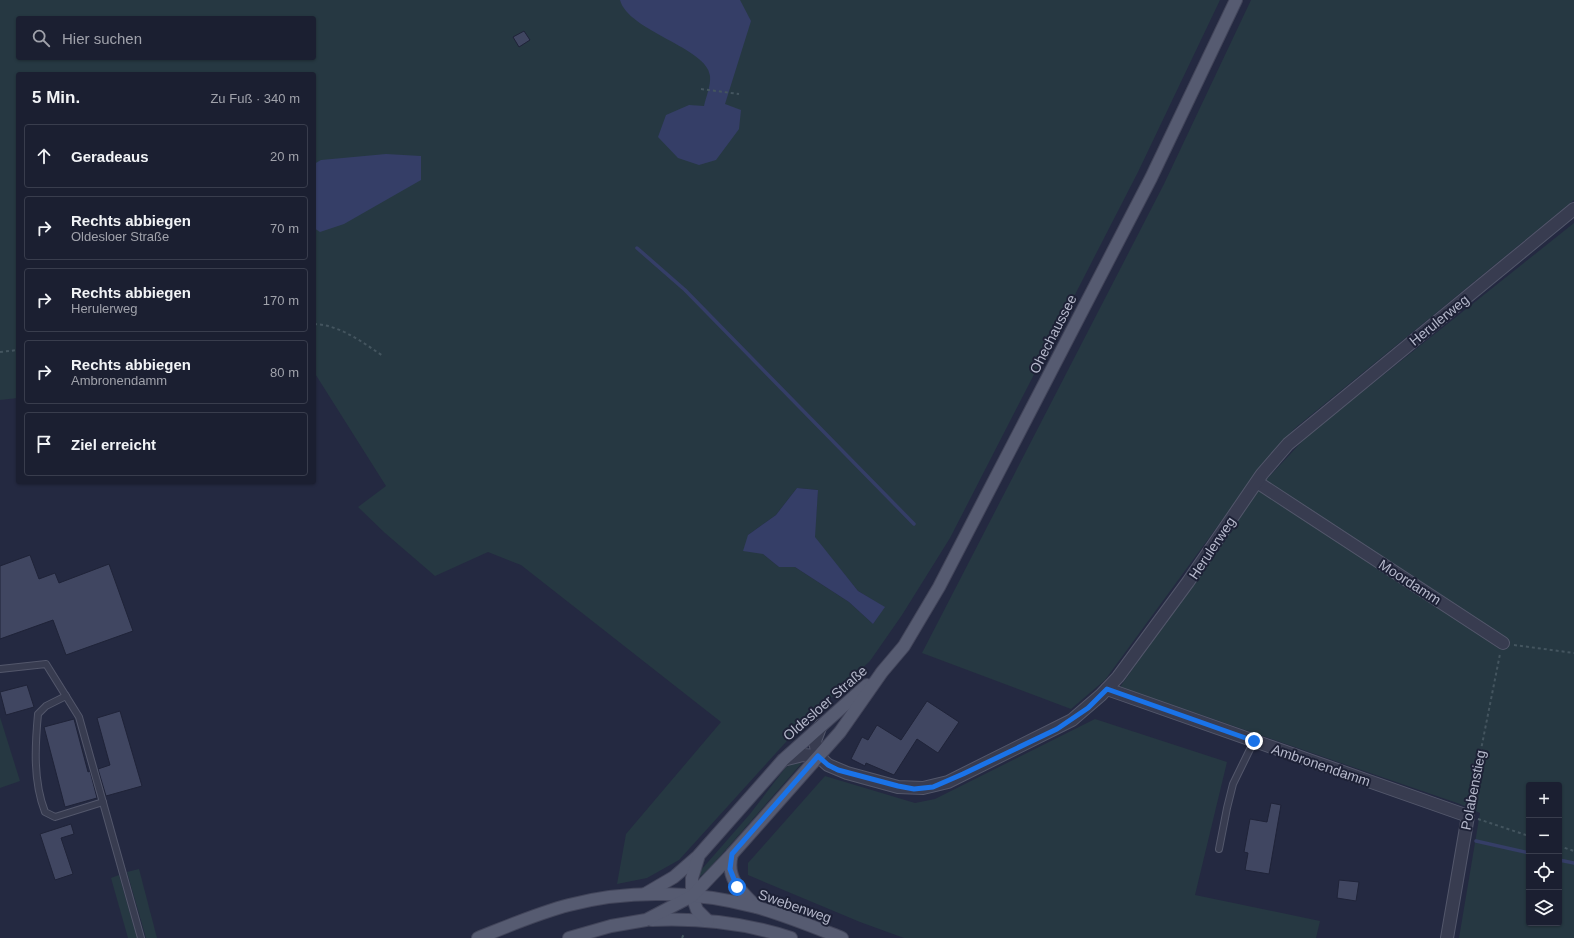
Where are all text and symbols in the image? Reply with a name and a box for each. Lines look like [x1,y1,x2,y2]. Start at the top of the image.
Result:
search box [16,16,316,60]
icon: search [30,27,52,49]
text: Hier suchen [62,30,142,47]
text: 5 Min. [32,88,80,107]
text: Zu Fuß · 340 m [210,91,300,106]
icon: ahead [33,145,55,167]
text: Geradeaus [71,148,149,165]
text: 20 m [270,149,299,164]
text: Rechts abbiegen [71,212,191,229]
icon: right [33,217,55,239]
text: 70 m [270,221,299,236]
text: Oldesloer Straße [71,229,169,244]
text: Rechts abbiegen [71,284,191,301]
icon: right [33,289,55,311]
street label: Herulerweg [1406,291,1472,349]
street label: Ohechaussee [1026,292,1080,376]
text: 170 m [263,293,299,308]
text: Herulerweg [71,301,137,316]
text: Rechts abbiegen [71,356,191,373]
icon: right [33,361,55,383]
text: 80 m [270,365,299,380]
text: Ambronendamm [71,373,167,388]
icon: arrive [33,433,55,455]
text: Ziel erreicht [71,436,156,453]
street label: Herulerweg [1185,514,1239,582]
street label: Moordamm [1376,556,1444,608]
street label: Oldesloer Straße [780,662,870,744]
route end [1245,732,1263,750]
street label: Ambronendamm [1269,741,1373,789]
street label: Polabenstieg [1457,749,1489,831]
map controls [1526,782,1562,926]
button: + [1526,782,1562,818]
button: − [1526,818,1562,854]
button: locate [1526,854,1562,890]
route start [728,878,746,896]
street label: Swebenweg [756,886,834,926]
button: layers [1526,890,1562,926]

